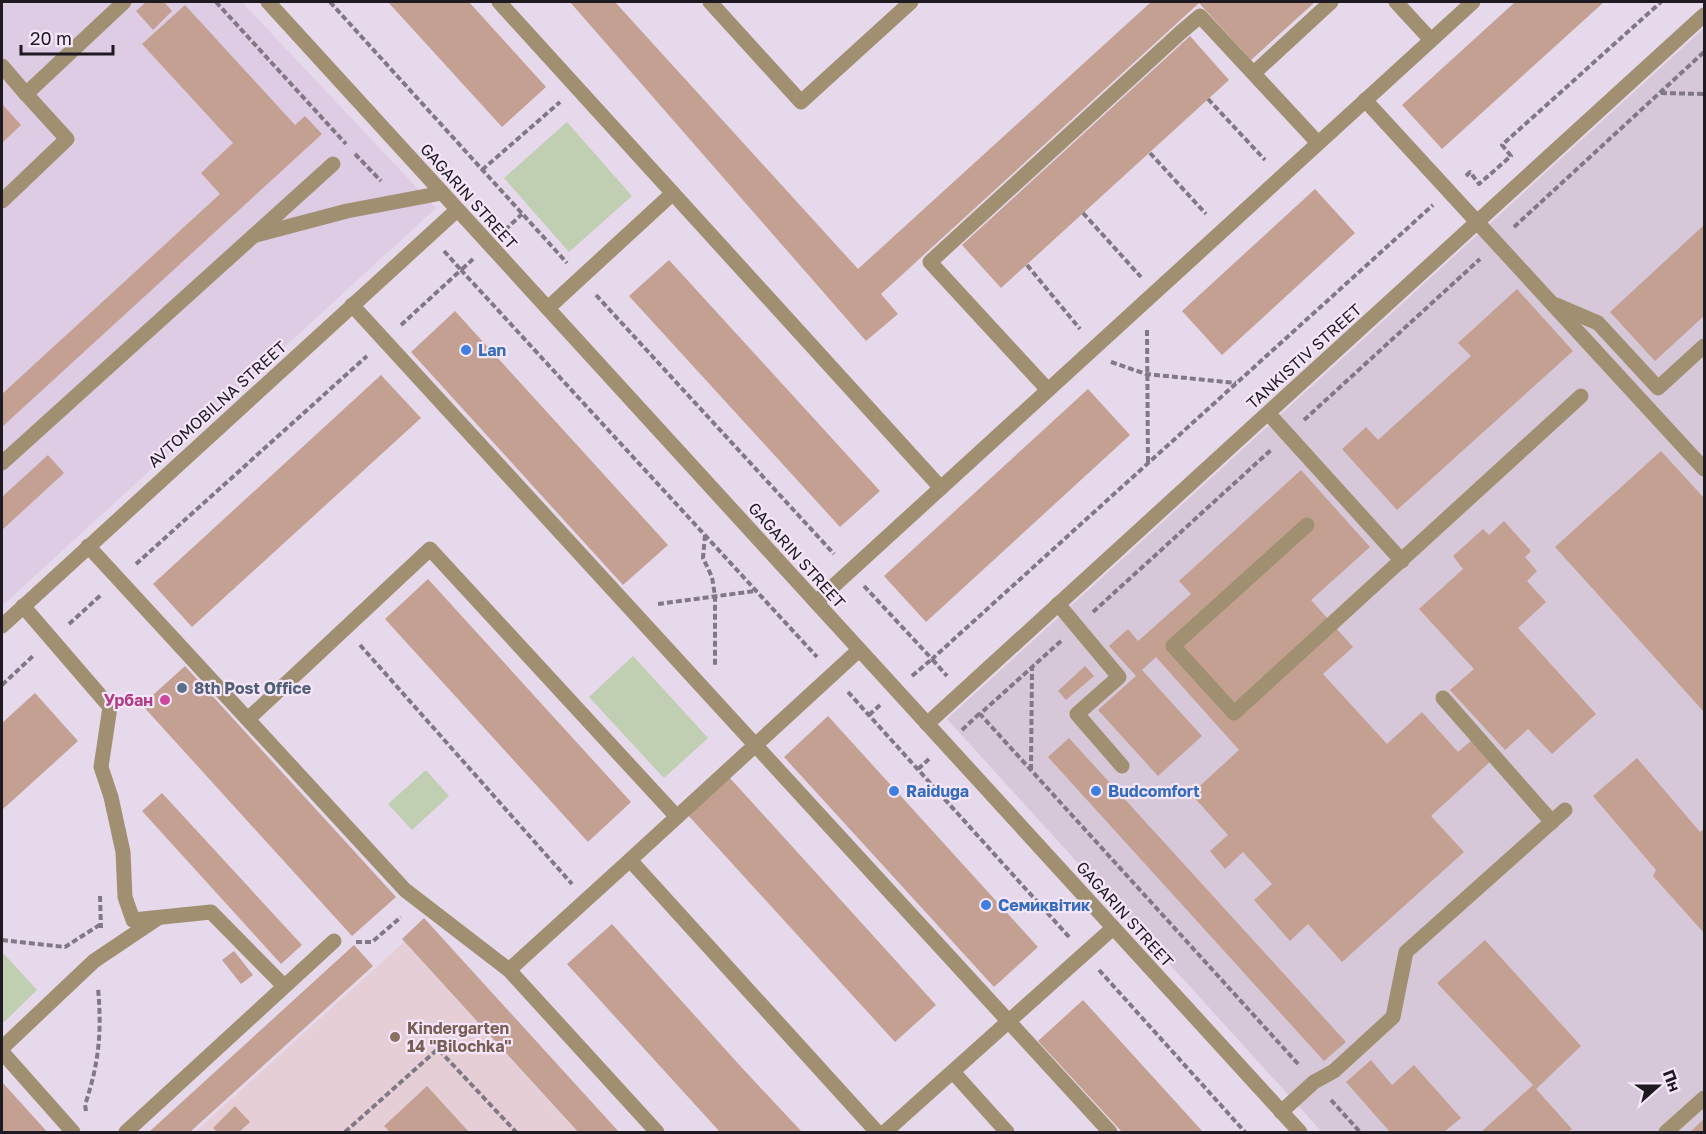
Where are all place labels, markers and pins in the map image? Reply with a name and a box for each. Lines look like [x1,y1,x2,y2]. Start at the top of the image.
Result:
place label: Lan [478,340,506,360]
marker: Lan [459,343,473,357]
place label: 8th Post Office [194,678,311,698]
marker: 8th Post Office [175,681,189,695]
place label: Урбан [104,690,153,710]
marker: Урбан [158,693,172,707]
place label: Raiduga [906,781,969,801]
place label: Budcomfort [1108,781,1200,801]
marker: Raiduga [887,784,901,798]
marker: Budcomfort [1089,784,1103,798]
place label: Семиквітик [998,895,1091,915]
marker: Семиквітик [979,898,993,912]
place label: Kindergarten 14 "Bilochka" [407,1018,512,1056]
marker: Kindergarten 14 "Bilochka" [388,1030,402,1044]

